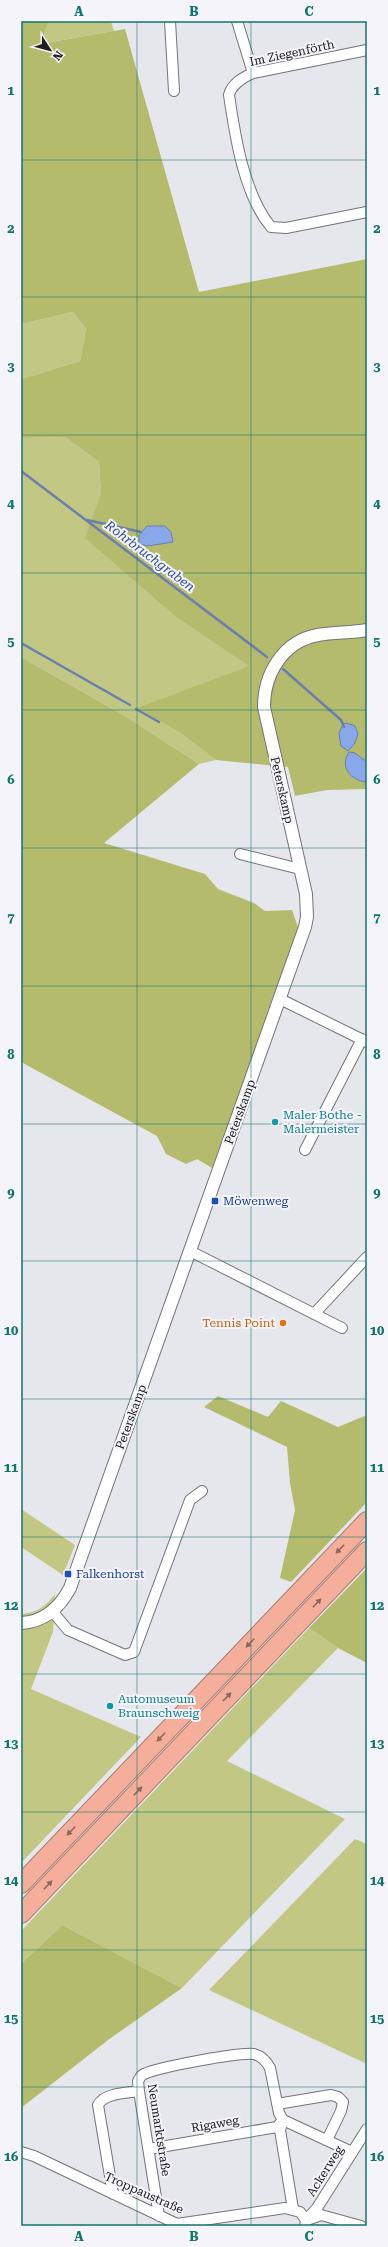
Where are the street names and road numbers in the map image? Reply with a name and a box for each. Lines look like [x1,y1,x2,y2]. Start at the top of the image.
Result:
street label: Im Ziegenförth [248,37,336,69]
street label: Peterskamp [268,755,297,825]
street label: Peterskamp [222,1077,258,1146]
street label: Peterskamp [113,1382,149,1451]
street label: Neumarktstraße [145,2083,173,2178]
street label: Rigaweg [190,2113,240,2135]
street label: Ackerweg [304,2143,346,2199]
street label: Troppaustraße [102,2169,186,2217]

